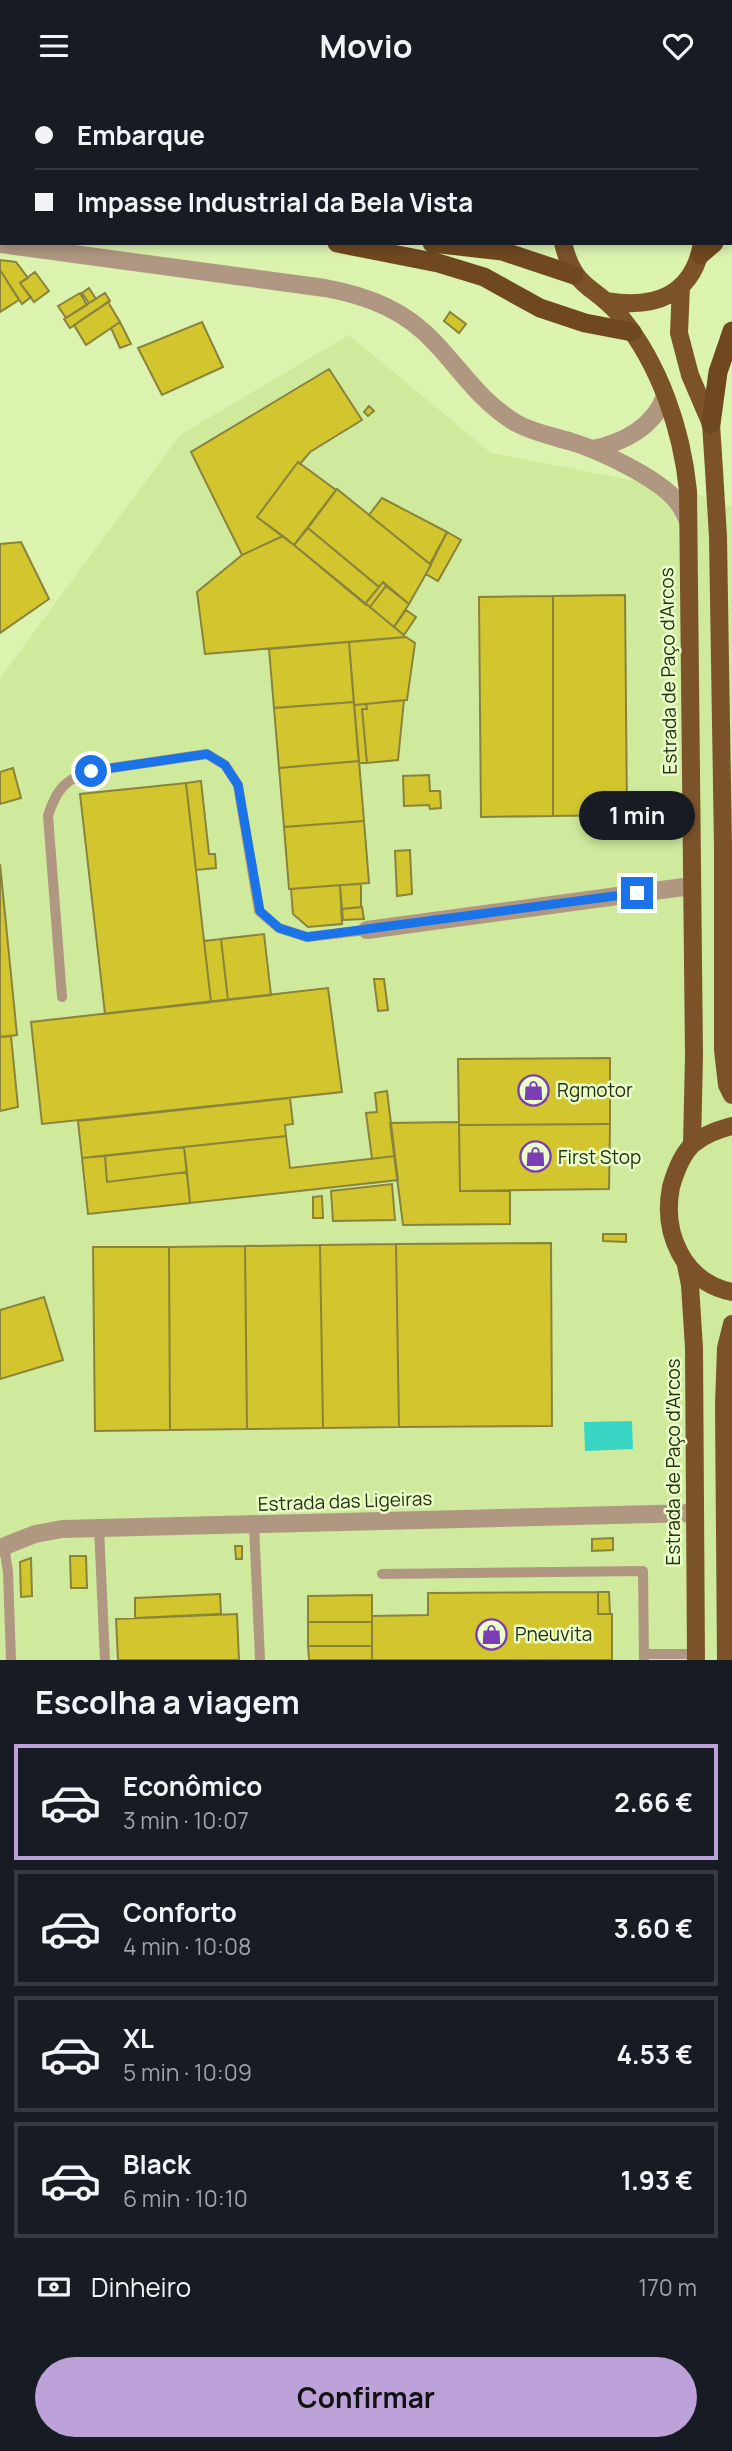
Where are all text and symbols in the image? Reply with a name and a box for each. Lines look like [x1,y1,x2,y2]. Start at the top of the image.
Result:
text: Movio [320,24,412,68]
icon: menu [35,27,73,65]
icon: heart [659,27,697,65]
text: Embarque [77,117,205,153]
text: Impasse Industrial da Bela Vista [77,184,473,220]
street label: Estrada de Paço d'Arcos [653,567,683,775]
route start [75,755,107,787]
callout: 1 min [579,791,695,841]
text: 1 min [609,799,665,831]
route end [621,877,653,909]
shop icon: Rgmotor [517,1073,551,1107]
place label: Rgmotor [557,1077,633,1103]
shop icon: First Stop [518,1140,552,1174]
place label: First Stop [558,1144,641,1170]
street label: Estrada de Paço d'Arcos [660,1358,686,1566]
street label: Estrada das Ligeiras [257,1485,433,1517]
shop icon: Pneuvita [475,1617,509,1651]
place label: Pneuvita [515,1621,592,1647]
text: Escolha a viagem [35,1680,300,1724]
text: Econômico [123,1768,262,1804]
icon: car [39,1771,102,1834]
text: 2.66 € [614,1784,693,1820]
text: 3 min · 10:07 [123,1804,249,1836]
text: Conforto [123,1894,237,1930]
icon: car [39,1897,102,1960]
text: 3.60 € [614,1910,693,1946]
text: 4 min · 10:08 [123,1930,251,1962]
text: XL [123,2020,154,2056]
icon: car [39,2023,102,2086]
text: 4.53 € [617,2036,693,2072]
text: 5 min · 10:09 [123,2056,252,2088]
text: Black [123,2146,191,2182]
icon: car [39,2149,102,2212]
text: 1.93 € [621,2162,693,2198]
text: 6 min · 10:10 [123,2182,248,2214]
icon: cash [35,2268,73,2306]
text: Dinheiro [91,2269,191,2305]
text: 170 m [638,2271,697,2303]
button: Confirmar [35,2357,697,2437]

